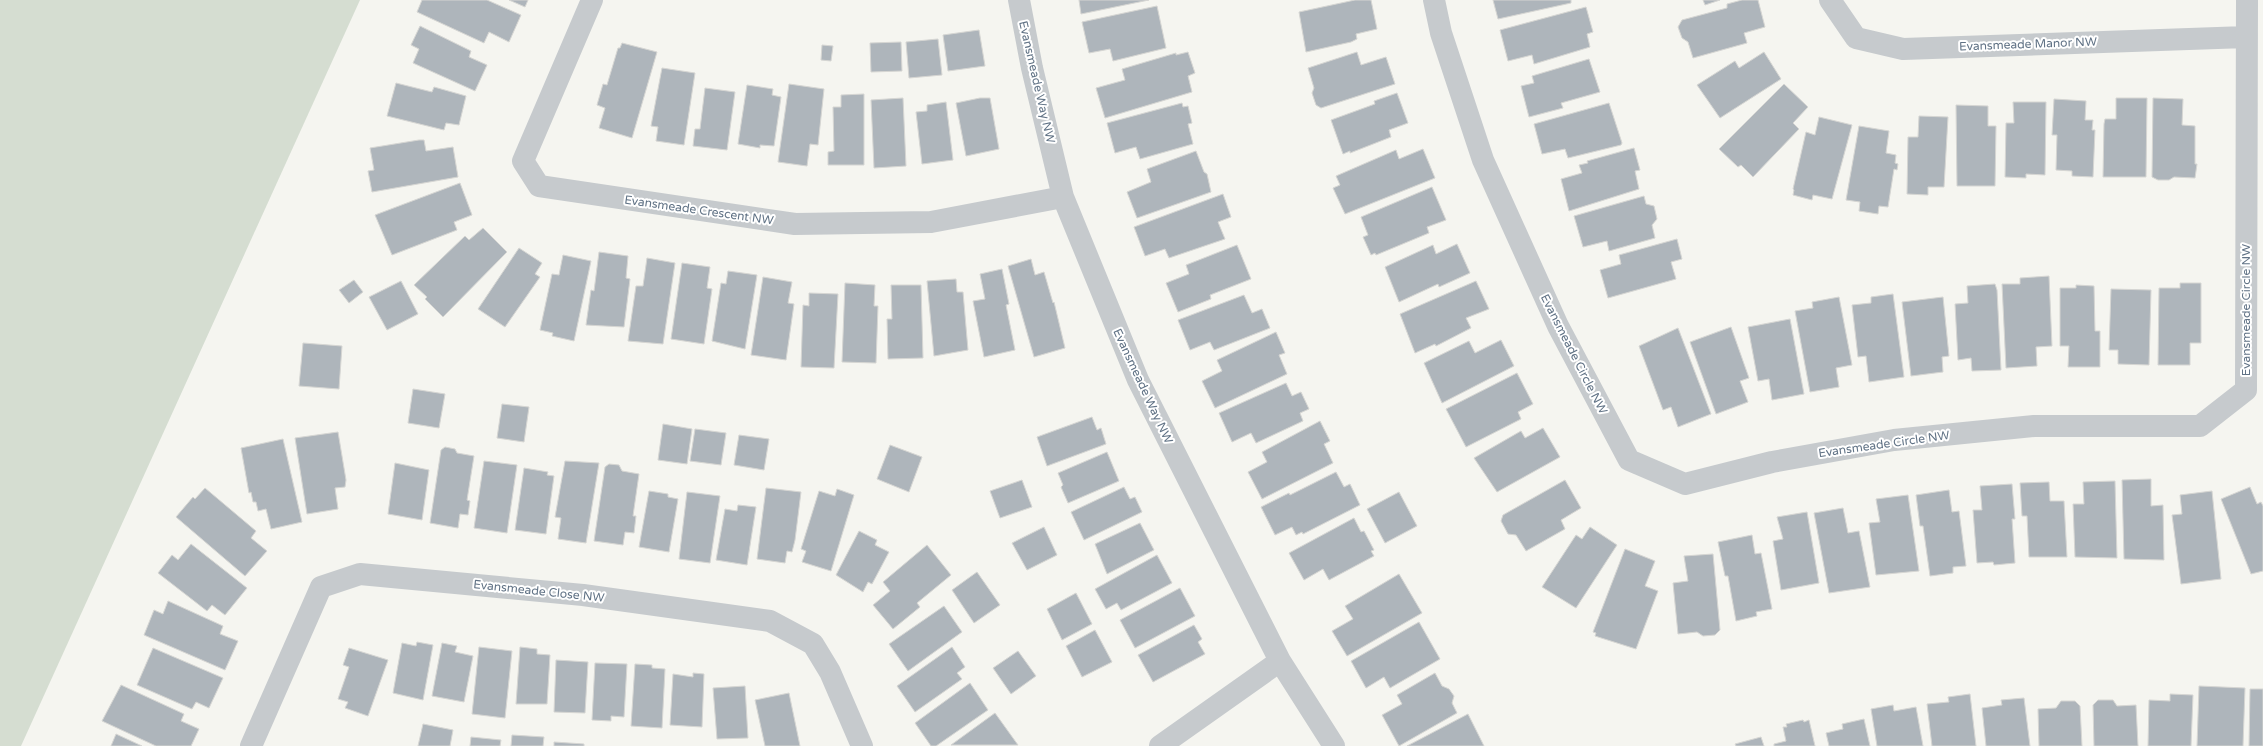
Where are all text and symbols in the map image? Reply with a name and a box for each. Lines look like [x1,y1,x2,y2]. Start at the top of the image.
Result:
street label: Evansmeade Way NW [1016,19,1058,145]
street label: Evansmeade Manor NW [1959,35,2097,53]
street label: Evansmeade Crescent NW [623,193,775,227]
street label: Evansmeade Circle NW [2239,244,2253,376]
street label: Evansmeade Circle NW [1538,292,1610,416]
street label: Evansmeade Way NW [1110,326,1176,446]
street label: Evansmeade Circle NW [1817,428,1951,460]
street label: Evansmeade Close NW [473,577,605,605]

